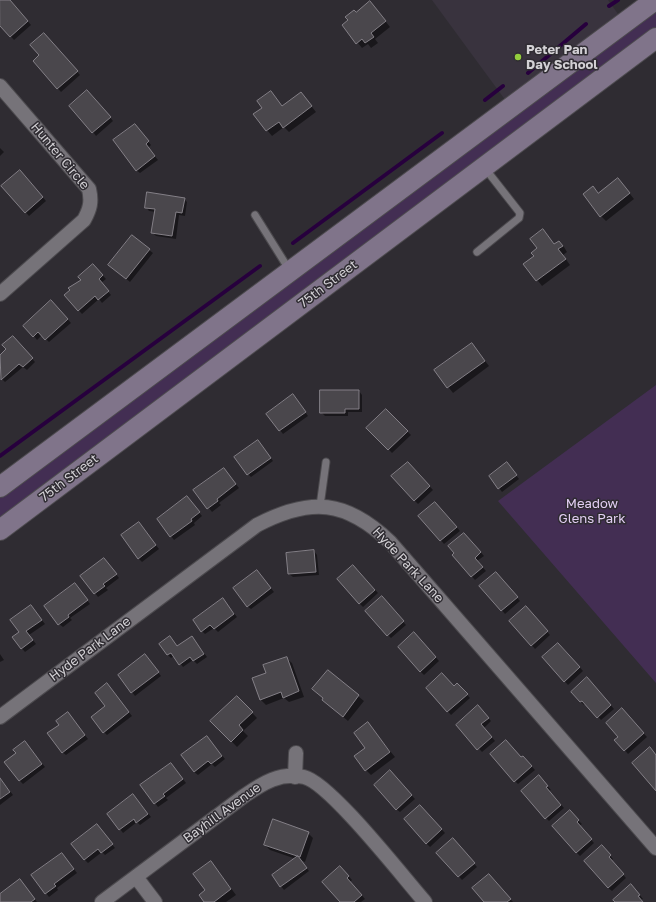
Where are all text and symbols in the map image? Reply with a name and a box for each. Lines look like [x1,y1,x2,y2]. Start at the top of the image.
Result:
place label: Peter Pan Day School [526,42,598,73]
marker: Peter Pan Day School [513,52,523,62]
street label: Hunter Circle [27,119,93,193]
street label: 75th Street [296,257,360,311]
street label: 75th Street [37,451,101,505]
park label: Meadow Glens Park [558,496,626,527]
street label: Hyde Park Lane [369,524,447,606]
street label: Hyde Park Lane [46,613,134,685]
street label: Bayhill Avenue [180,780,264,846]

